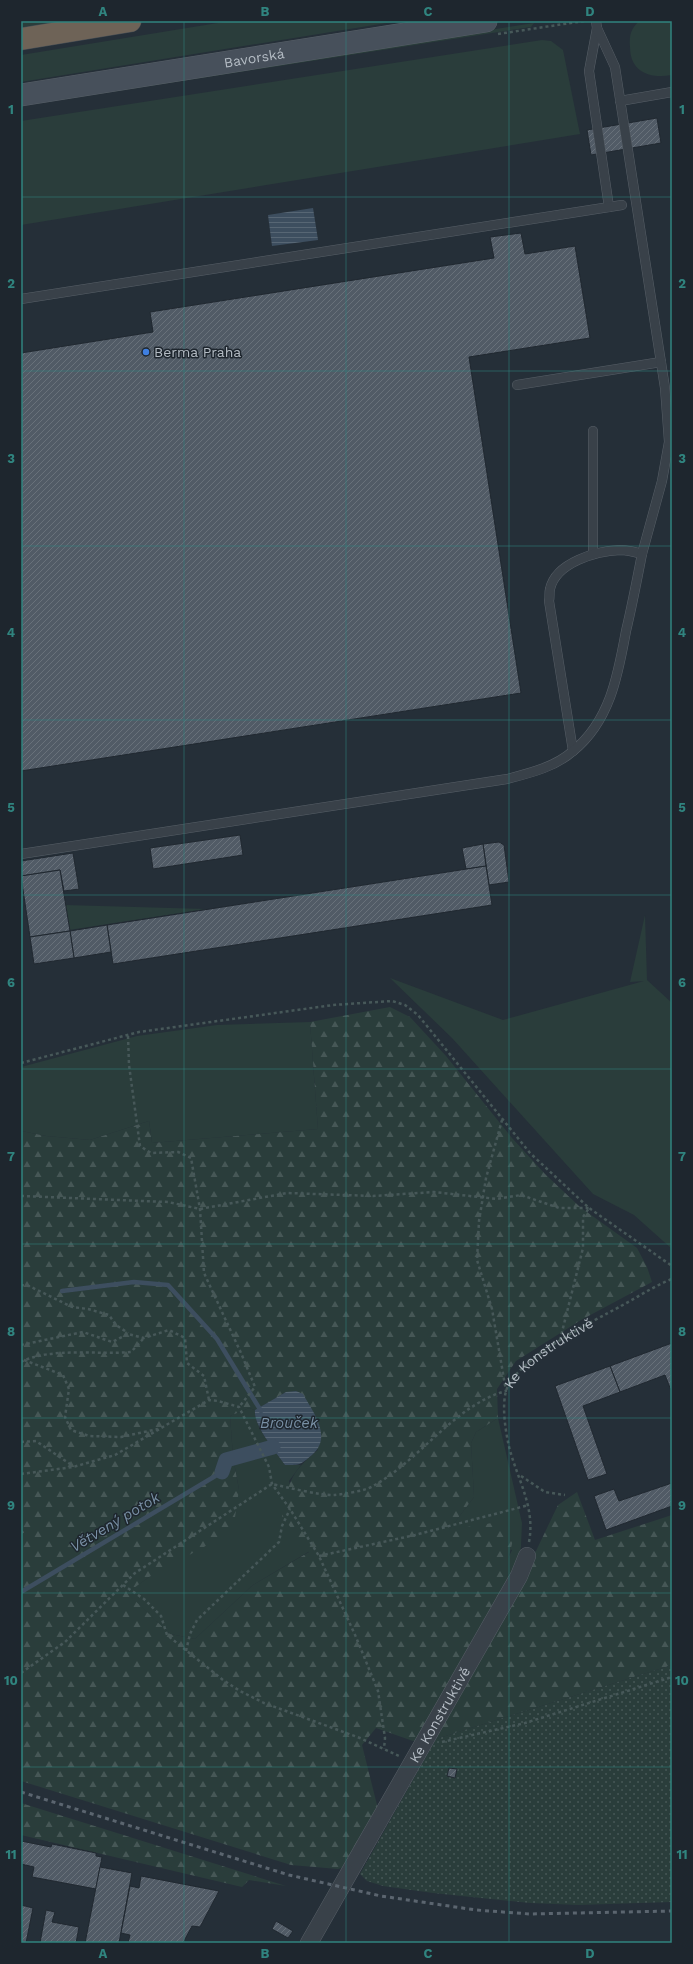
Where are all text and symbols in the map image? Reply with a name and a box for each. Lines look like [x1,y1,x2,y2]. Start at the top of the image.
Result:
text: A [99,4,108,19]
text: B [261,4,270,19]
text: C [424,4,433,19]
text: D [585,4,595,19]
street label: Bavorská [223,45,286,71]
text: 1 [8,102,14,117]
text: 1 [679,102,685,117]
text: 2 [7,276,15,291]
text: 2 [678,276,686,291]
place label: Berma Praha [154,344,241,360]
marker: Berma Praha [141,347,151,357]
text: 3 [7,451,15,466]
text: 3 [678,451,686,466]
text: 4 [7,625,16,640]
text: 4 [678,625,687,640]
text: 5 [7,800,15,815]
text: 5 [678,800,686,815]
text: 6 [7,975,15,990]
text: 6 [678,975,686,990]
text: 7 [7,1149,15,1164]
text: 7 [678,1149,686,1164]
street label: Ke Konstruktivě [501,1315,596,1391]
text: 8 [7,1324,15,1339]
text: 8 [678,1324,686,1339]
water label: Brouček [260,1414,319,1432]
water label: Větvený potok [67,1488,164,1556]
text: 9 [7,1498,15,1513]
text: 9 [678,1498,686,1513]
street label: Ke Konstruktivě [406,1664,473,1765]
text: 10 [4,1673,18,1688]
text: 10 [675,1673,689,1688]
text: 11 [5,1847,17,1862]
text: 11 [676,1847,688,1862]
text: A [99,1946,108,1961]
text: B [261,1946,270,1961]
text: C [424,1946,433,1961]
text: D [585,1946,595,1961]

